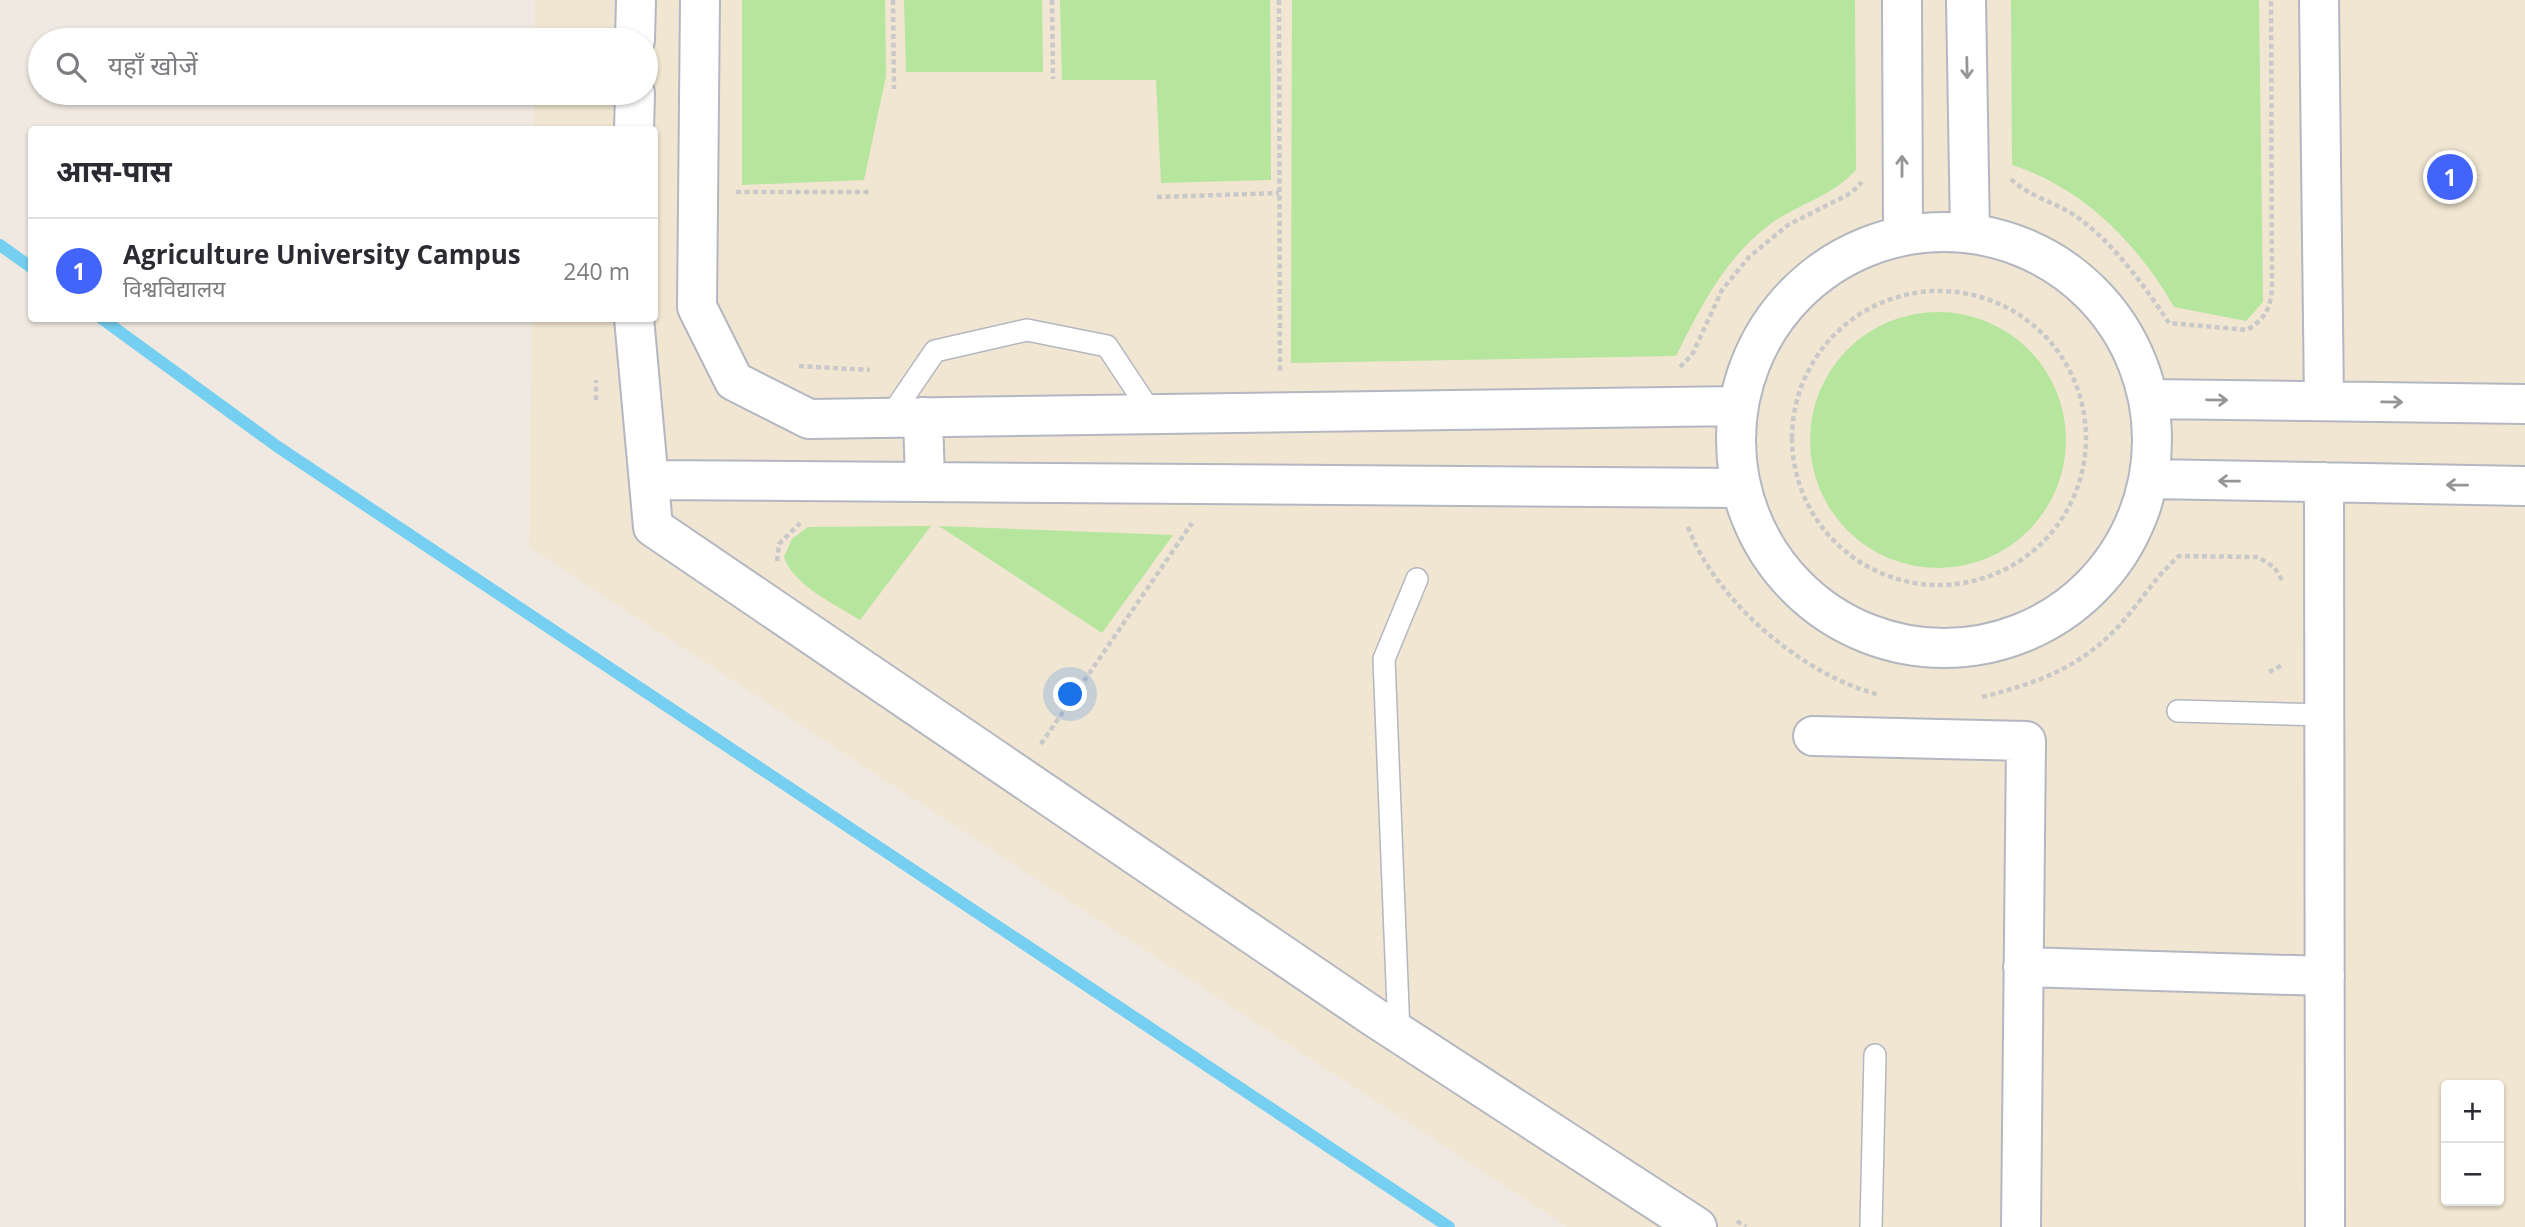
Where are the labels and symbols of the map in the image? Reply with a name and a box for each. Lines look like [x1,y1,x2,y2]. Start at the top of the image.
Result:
one-way arrow [1960,56,1974,79]
pin: 1 [2427,151,2473,203]
one-way arrow [1895,155,1909,178]
one-way arrow [2205,393,2228,406]
one-way arrow [2380,395,2403,409]
one-way arrow [2218,474,2241,487]
one-way arrow [2446,478,2469,491]
your location [1053,677,1087,711]

